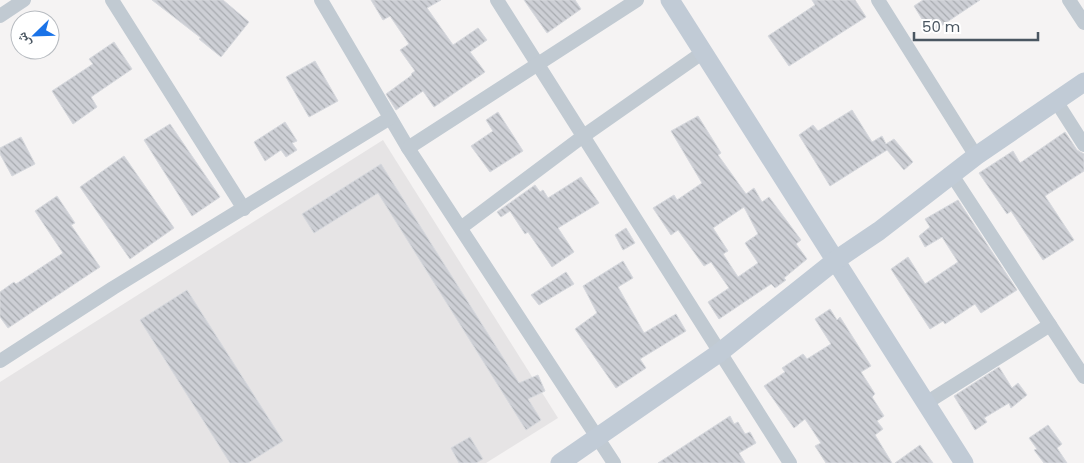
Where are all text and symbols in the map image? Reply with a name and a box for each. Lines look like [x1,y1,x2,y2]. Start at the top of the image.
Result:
north arrow [10,10,60,60]
scale bar [914,10,1038,42]
text: 50 m [922,16,960,37]
text: ش [11,29,35,51]

